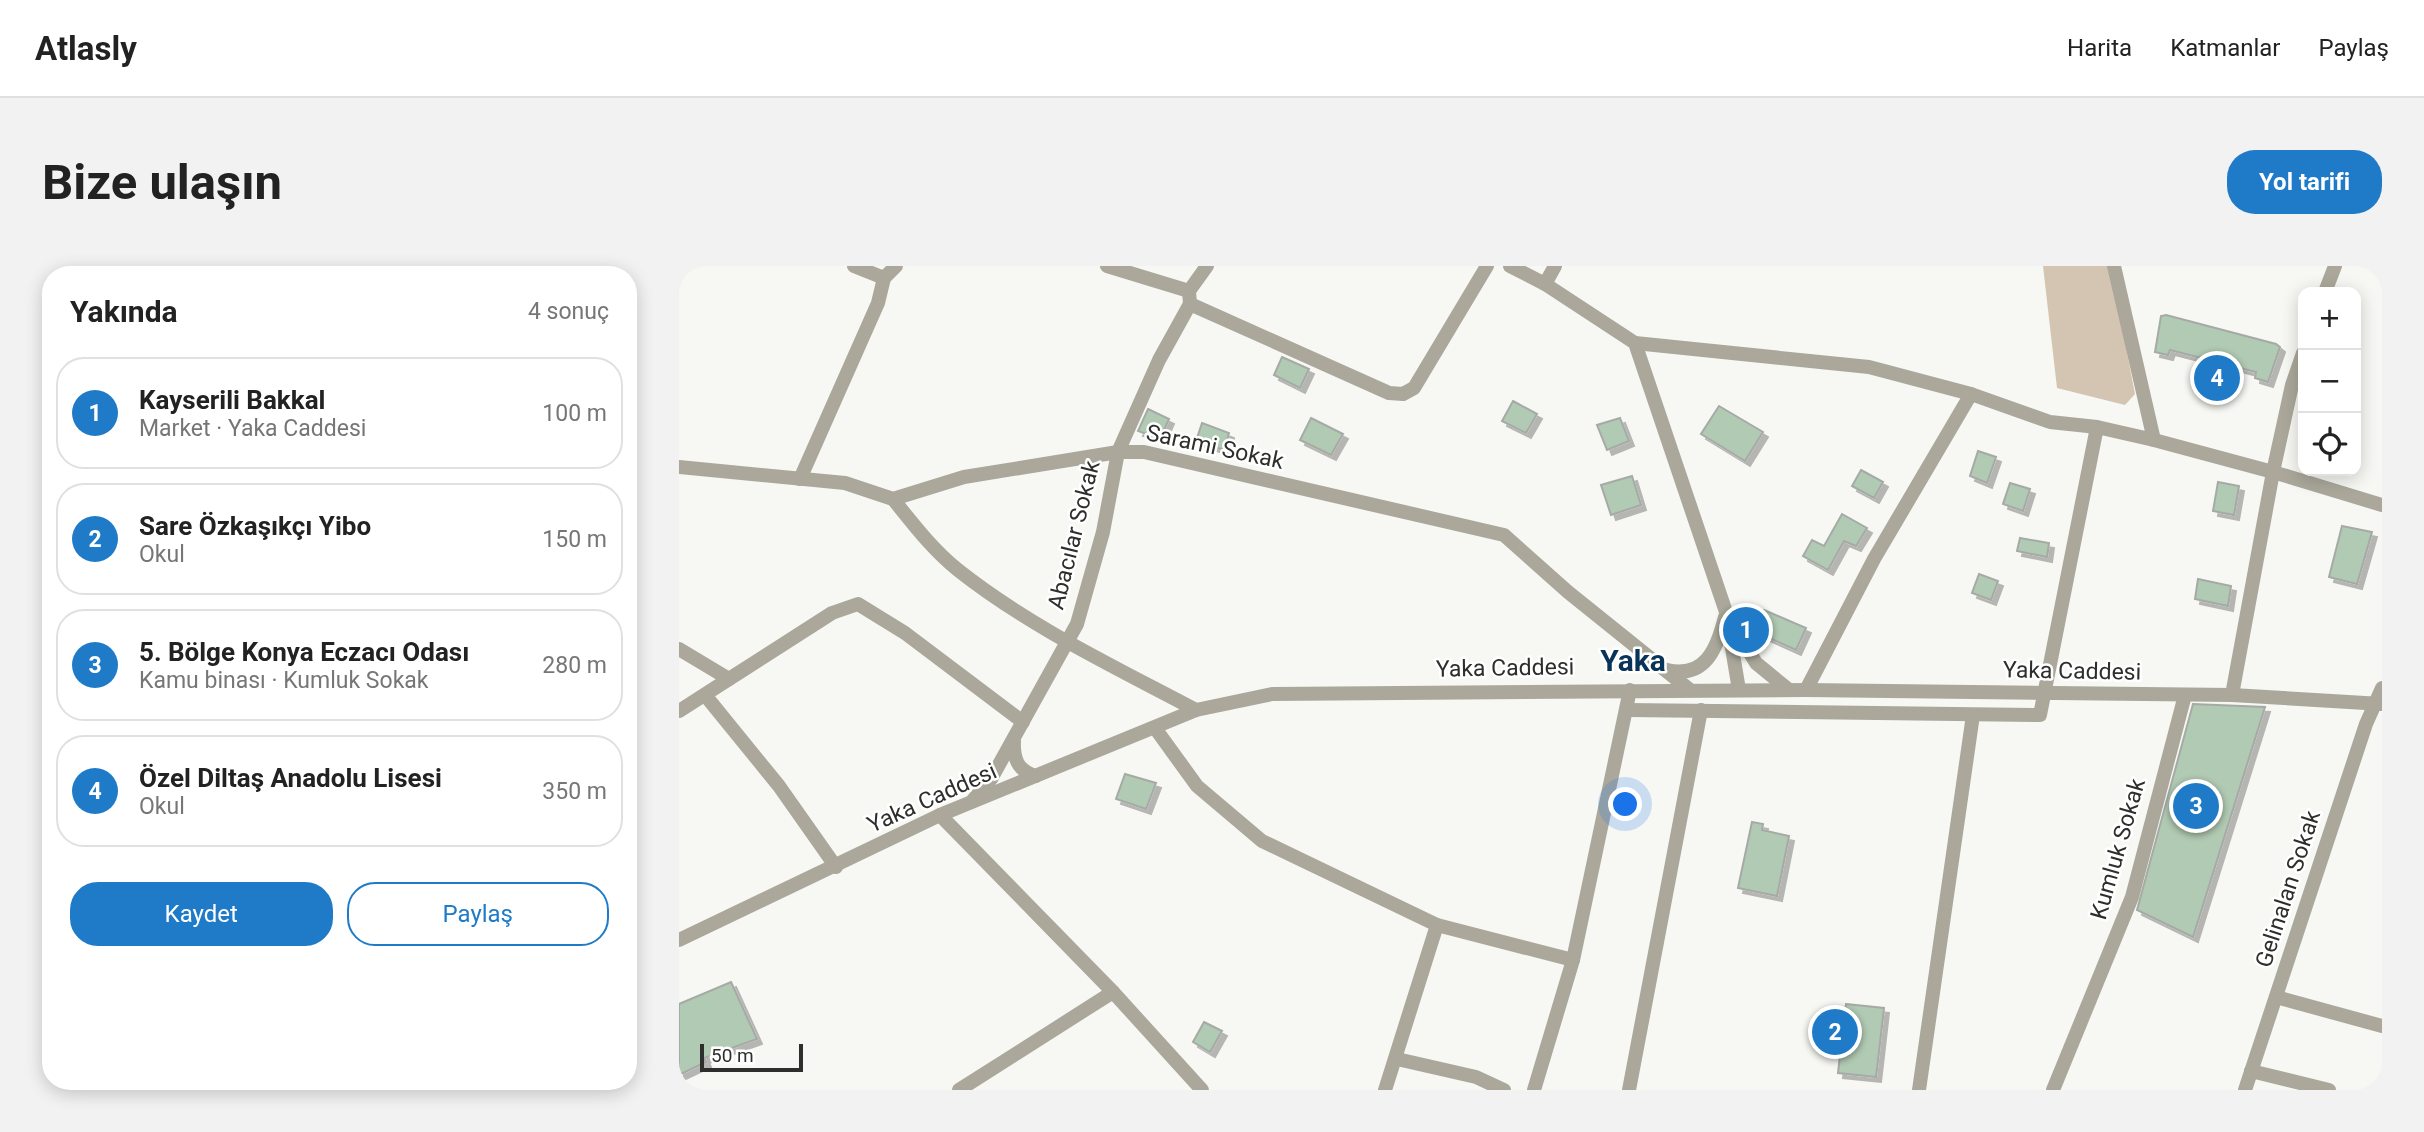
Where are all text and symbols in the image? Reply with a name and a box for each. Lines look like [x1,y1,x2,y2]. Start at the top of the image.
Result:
text: Atlasly [35,29,137,68]
text: Harita [2067,34,2132,62]
text: Katmanlar [2170,34,2280,62]
text: Paylaş [2318,34,2389,62]
button: Yol tarifi [2227,150,2382,214]
text: Bize ulaşın [42,154,282,211]
map controls [2298,287,2361,476]
button: + [2298,287,2361,350]
text: Yakında [70,294,178,329]
text: 4 sonuç [528,298,609,325]
button: − [2298,350,2361,413]
pin: 4 [2194,352,2240,404]
text: Kayserili Bakkal [139,385,325,415]
text: 1 [88,400,102,427]
text: 100 m [542,400,607,427]
button: locate [2298,413,2361,476]
text: Market · Yaka Caddesi [139,415,366,442]
street label: Sarami Sokak [1144,419,1287,475]
street label: Abacılar Sokak [1042,457,1106,612]
text: Sare Özkaşıkçı Yibo [139,511,371,541]
text: 2 [88,526,102,553]
text: 150 m [542,526,607,553]
text: Okul [139,541,185,568]
pin: 1 [1723,604,1769,656]
text: 5. Bölge Konya Eczacı Odası [139,637,469,667]
district label: Yaka [1600,643,1666,678]
text: 3 [88,652,102,679]
text: 280 m [542,652,607,679]
street label: Yaka Caddesi [1436,653,1574,683]
street label: Yaka Caddesi [2003,656,2141,686]
text: Kamu binası · Kumluk Sokak [139,667,428,694]
street label: Yaka Caddesi [863,758,1001,838]
text: Özel Diltaş Anadolu Lisesi [139,763,442,793]
street label: Kumluk Sokak [2085,775,2151,923]
text: 4 [88,778,102,805]
text: 350 m [542,778,607,805]
pin: 3 [2173,780,2219,832]
your location [1608,787,1642,821]
text: Okul [139,793,185,820]
street label: Gelinalan Sokak [2250,807,2326,971]
button: Kaydet [70,882,333,946]
button: Paylaş [347,882,609,946]
pin: 2 [1812,1006,1858,1058]
scale bar [700,1041,803,1073]
text: 50 m [711,1044,754,1067]

